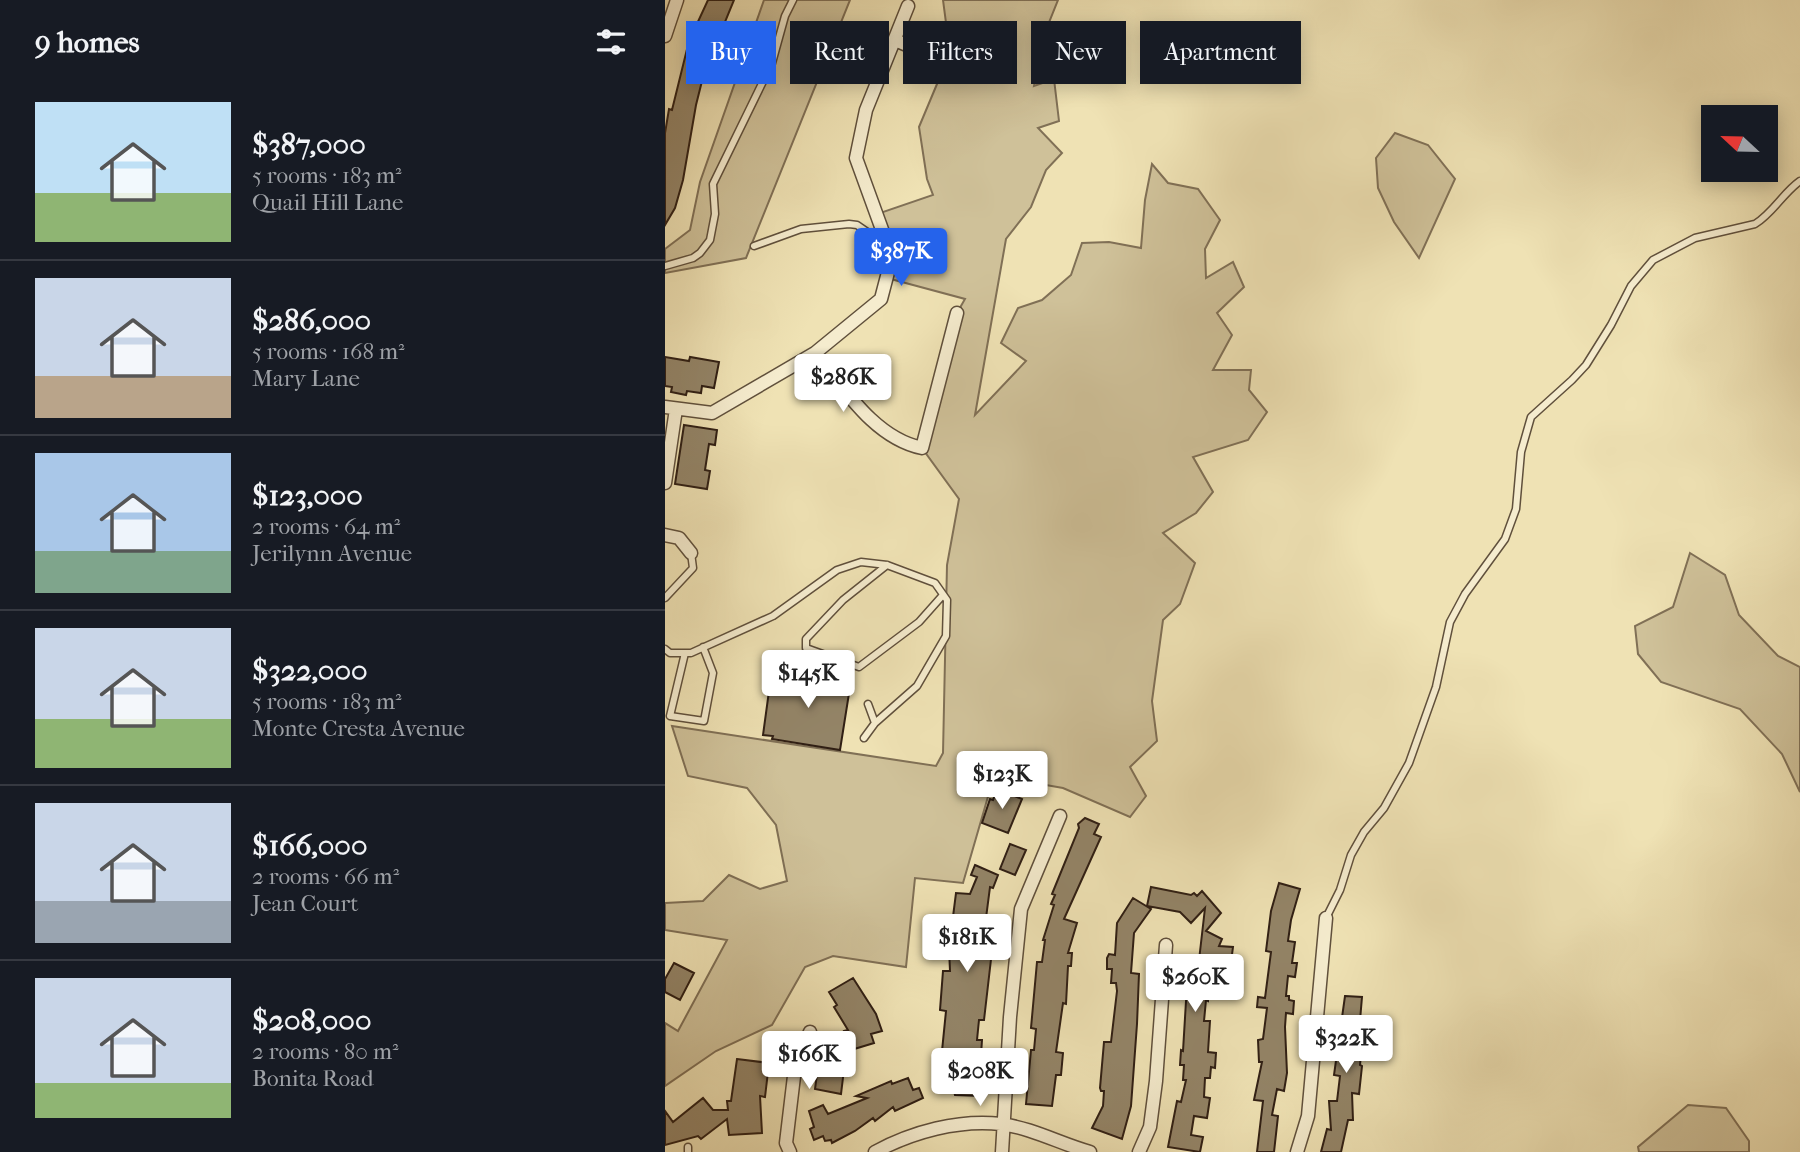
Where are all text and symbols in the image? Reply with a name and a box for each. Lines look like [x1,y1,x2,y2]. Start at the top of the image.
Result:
chip: Buy [686,21,776,84]
chip: Rent [790,21,889,84]
chip: Filters [903,21,1017,84]
chip: New [1031,21,1126,84]
chip: Apartment [1140,21,1301,84]
icon: filters [592,23,630,61]
text: 9 homes [35,25,140,60]
north arrow [1701,105,1778,182]
map controls [1701,105,1778,182]
text: $387,000 [252,127,366,162]
icon: home [91,130,175,214]
text: 5 rooms · 183 m² [252,162,402,189]
text: Quail Hill Lane [252,189,403,216]
pin: $387K [852,229,950,288]
text: $387K [870,237,932,264]
text: $286,000 [252,303,371,338]
icon: home [91,306,175,390]
text: 5 rooms · 168 m² [252,338,405,365]
pin: $286K [794,354,892,414]
text: $286K [810,363,876,390]
text: Mary Lane [252,365,360,392]
text: $123,000 [252,478,363,513]
icon: home [91,481,175,565]
text: 2 rooms · 64 m² [252,513,400,540]
text: Jerilynn Avenue [252,540,412,567]
pin: $145K [759,650,857,710]
text: $322,000 [252,653,368,688]
icon: home [91,656,175,740]
text: $145K [778,659,838,686]
text: 5 rooms · 183 m² [252,688,402,715]
text: Monte Cresta Avenue [252,715,465,742]
pin: $123K [953,752,1051,811]
text: $123K [973,760,1031,787]
text: $166,000 [252,828,367,863]
icon: home [91,831,175,915]
text: 2 rooms · 66 m² [252,863,399,890]
text: Jean Court [252,890,359,917]
pin: $181K [918,914,1016,974]
text: $181K [938,923,996,950]
pin: $260K [1146,954,1244,1014]
text: $260K [1162,963,1228,990]
text: $208,000 [252,1003,371,1038]
icon: home [91,1006,175,1090]
pin: $322K [1297,1016,1395,1075]
text: $322K [1315,1024,1377,1051]
pin: $166K [760,1032,858,1091]
text: 2 rooms · 80 m² [252,1038,399,1065]
text: $166K [778,1040,840,1067]
pin: $208K [931,1048,1029,1108]
text: $208K [947,1057,1013,1084]
text: Bonita Road [252,1065,373,1092]

